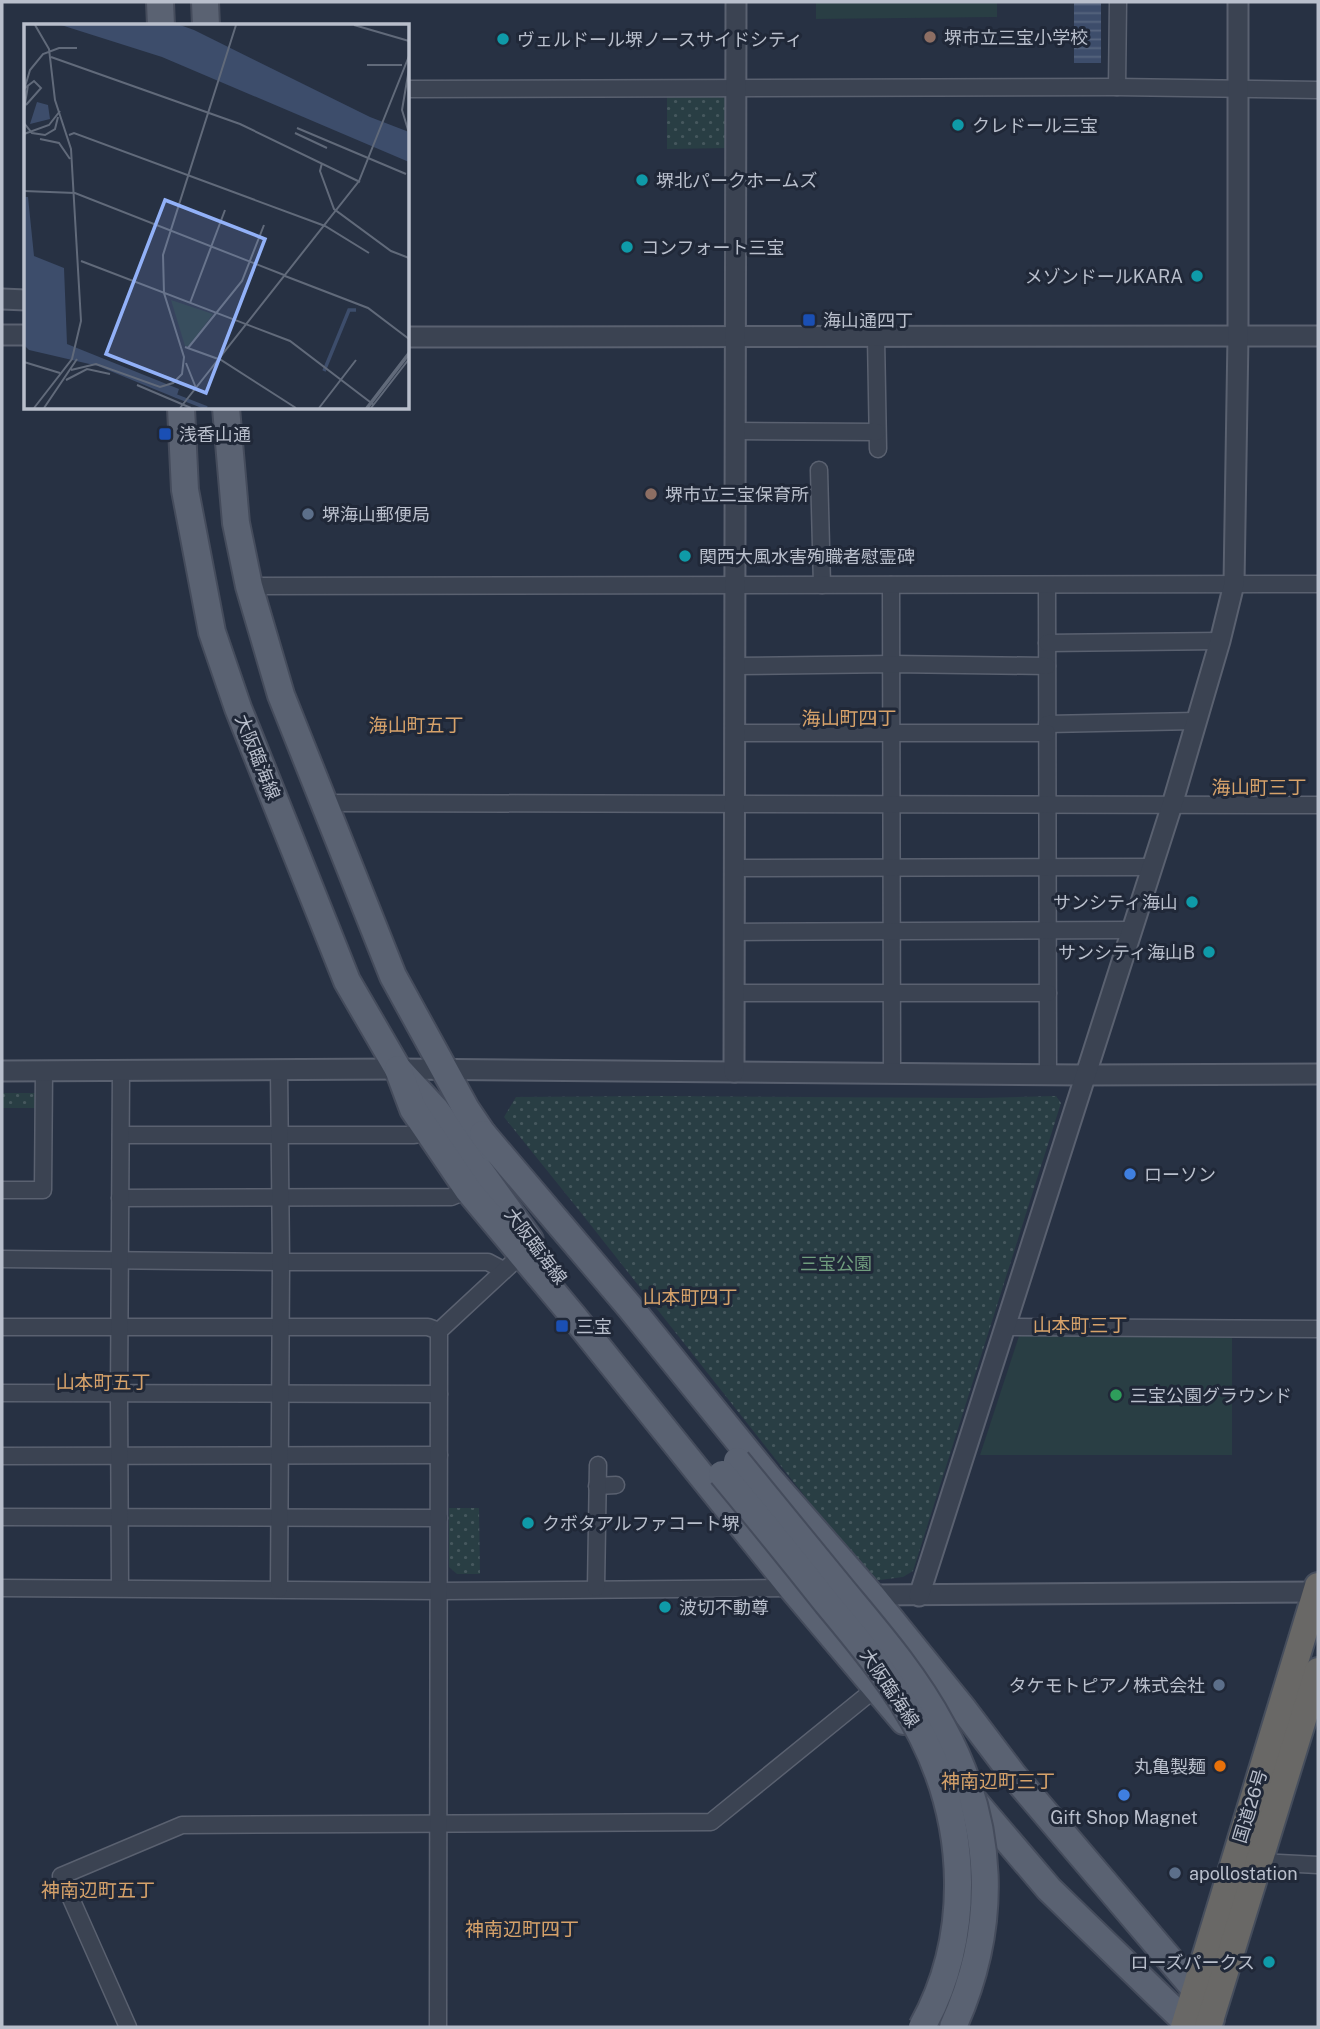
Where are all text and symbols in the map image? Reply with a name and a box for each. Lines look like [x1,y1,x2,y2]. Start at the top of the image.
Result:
inset map [24,24,410,410]
place label: 堺市立三宝小学校 [944,27,1088,48]
place label: ヴェルドール堺ノースサイドシティ [517,29,803,50]
marker: 堺市立三宝小学校 [922,29,938,45]
marker: ヴェルドール堺ノースサイドシティ [495,31,511,47]
place label: クレドール三宝 [972,115,1098,136]
marker: クレドール三宝 [950,117,966,133]
place label: 堺北パークホームズ [656,170,817,191]
marker: 堺北パークホームズ [634,172,650,188]
place label: コンフォート三宝 [641,237,784,258]
marker: コンフォート三宝 [619,239,635,255]
place label: メゾンドールKARA [1025,266,1183,287]
marker: メゾンドールKARA [1189,268,1205,284]
place label: 海山通四丁 [823,310,913,331]
marker: 海山通四丁 [801,312,817,328]
place label: 浅香山通 [179,424,251,445]
marker: 浅香山通 [157,426,173,442]
place label: 堺市立三宝保育所 [665,484,809,505]
marker: 堺市立三宝保育所 [643,486,659,502]
place label: 堺海山郵便局 [322,504,430,525]
marker: 堺海山郵便局 [300,506,316,522]
place label: 関西大風水害殉職者慰霊碑 [699,546,915,567]
marker: 関西大風水害殉職者慰霊碑 [677,548,693,564]
district label: 海山町四丁 [801,707,897,729]
street label: 大阪臨海線 [231,711,285,803]
district label: 海山町五丁 [368,714,464,736]
district label: 海山町三丁 [1211,776,1307,798]
place label: サンシティ海山 [1053,892,1178,913]
marker: サンシティ海山 [1184,894,1200,910]
place label: サンシティ海山B [1058,942,1195,963]
marker: サンシティ海山B [1201,944,1217,960]
place label: ローソン [1144,1164,1216,1185]
marker: ローソン [1122,1166,1138,1182]
street label: 大阪臨海線 [501,1204,571,1288]
park label: 三宝公園 [800,1253,872,1274]
district label: 山本町四丁 [642,1286,738,1308]
district label: 山本町三丁 [1032,1314,1128,1336]
place label: 三宝 [576,1316,612,1337]
marker: 三宝 [554,1318,570,1334]
district label: 山本町五丁 [55,1371,151,1393]
place label: 三宝公園グラウンド [1130,1385,1292,1406]
marker: 三宝公園グラウンド [1108,1387,1124,1403]
place label: クボタアルファコート堺 [542,1513,740,1534]
marker: クボタアルファコート堺 [520,1515,536,1531]
place label: 波切不動尊 [679,1597,769,1618]
marker: 波切不動尊 [657,1599,673,1615]
street label: 大阪臨海線 [856,1645,924,1731]
place label: タケモトピアノ株式会社 [1009,1675,1205,1696]
marker: タケモトピアノ株式会社 [1211,1677,1227,1693]
place label: 丸亀製麺 [1134,1756,1206,1777]
marker: 丸亀製麺 [1212,1758,1228,1774]
street label: 国道26号 [1229,1767,1271,1845]
district label: 神南辺町三丁 [941,1770,1055,1792]
marker: Gift Shop Magnet [1116,1787,1132,1803]
place label: Gift Shop Magnet [1050,1807,1198,1828]
place label: apollostation [1189,1863,1298,1884]
marker: apollostation [1167,1865,1183,1881]
district label: 神南辺町五丁 [41,1879,155,1901]
district label: 神南辺町四丁 [465,1918,579,1940]
place label: ローズパークス [1130,1952,1255,1973]
marker: ローズパークス [1261,1954,1277,1970]

